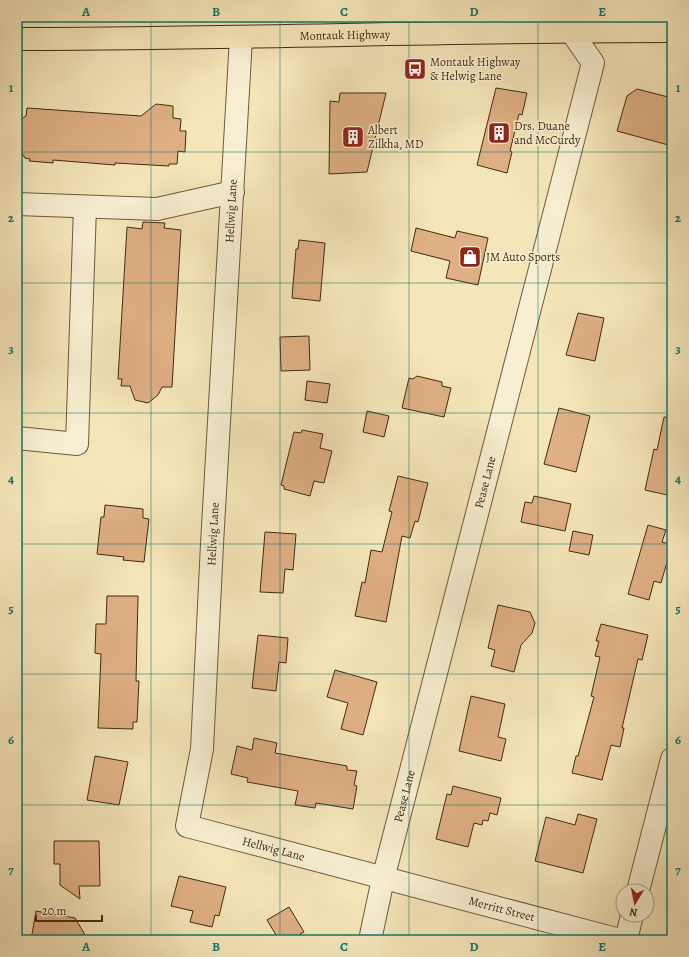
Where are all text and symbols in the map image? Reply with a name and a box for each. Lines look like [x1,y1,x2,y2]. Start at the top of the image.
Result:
text: A [81,3,91,20]
text: B [212,3,220,20]
text: C [340,3,348,20]
text: D [469,3,479,20]
text: E [598,3,606,20]
street label: Montauk Highway [300,26,391,44]
place label: Montauk Highway & Helwig Lane [430,54,521,84]
bus stop icon: Montauk Highway & Helwig Lane [402,56,428,82]
text: 1 [9,79,14,96]
text: 1 [676,79,681,96]
place label: Drs. Duane and McCurdy [514,118,581,148]
building icon: Drs. Duane and McCurdy [486,120,512,146]
place label: Albert Zilkha, MD [367,122,423,152]
building icon: Albert Zilkha, MD [340,124,366,150]
street label: Hellwig Lane [221,179,241,243]
text: 2 [8,209,15,226]
text: 2 [675,209,682,226]
shop icon: JM Auto Sports [457,244,483,270]
place label: JM Auto Sports [486,249,560,265]
text: 3 [8,340,14,357]
text: 3 [675,340,681,357]
street label: Pease Lane [471,454,499,510]
text: 4 [8,470,14,487]
text: 4 [675,470,681,487]
street label: Hellwig Lane [203,502,223,566]
text: 5 [8,600,14,617]
text: 5 [675,600,681,617]
text: 6 [8,731,14,748]
text: 6 [675,731,681,748]
street label: Pease Lane [390,768,419,824]
street label: Hellwig Lane [241,833,307,865]
text: 7 [8,861,14,878]
text: 7 [675,861,681,878]
north arrow [615,883,655,923]
street label: Merritt Street [467,892,537,925]
scale bar [36,897,102,923]
text: 20 m [42,903,66,919]
text: N [628,904,639,920]
text: A [81,938,91,955]
text: B [212,938,220,955]
text: C [340,938,348,955]
text: D [469,938,479,955]
text: E [598,938,606,955]

